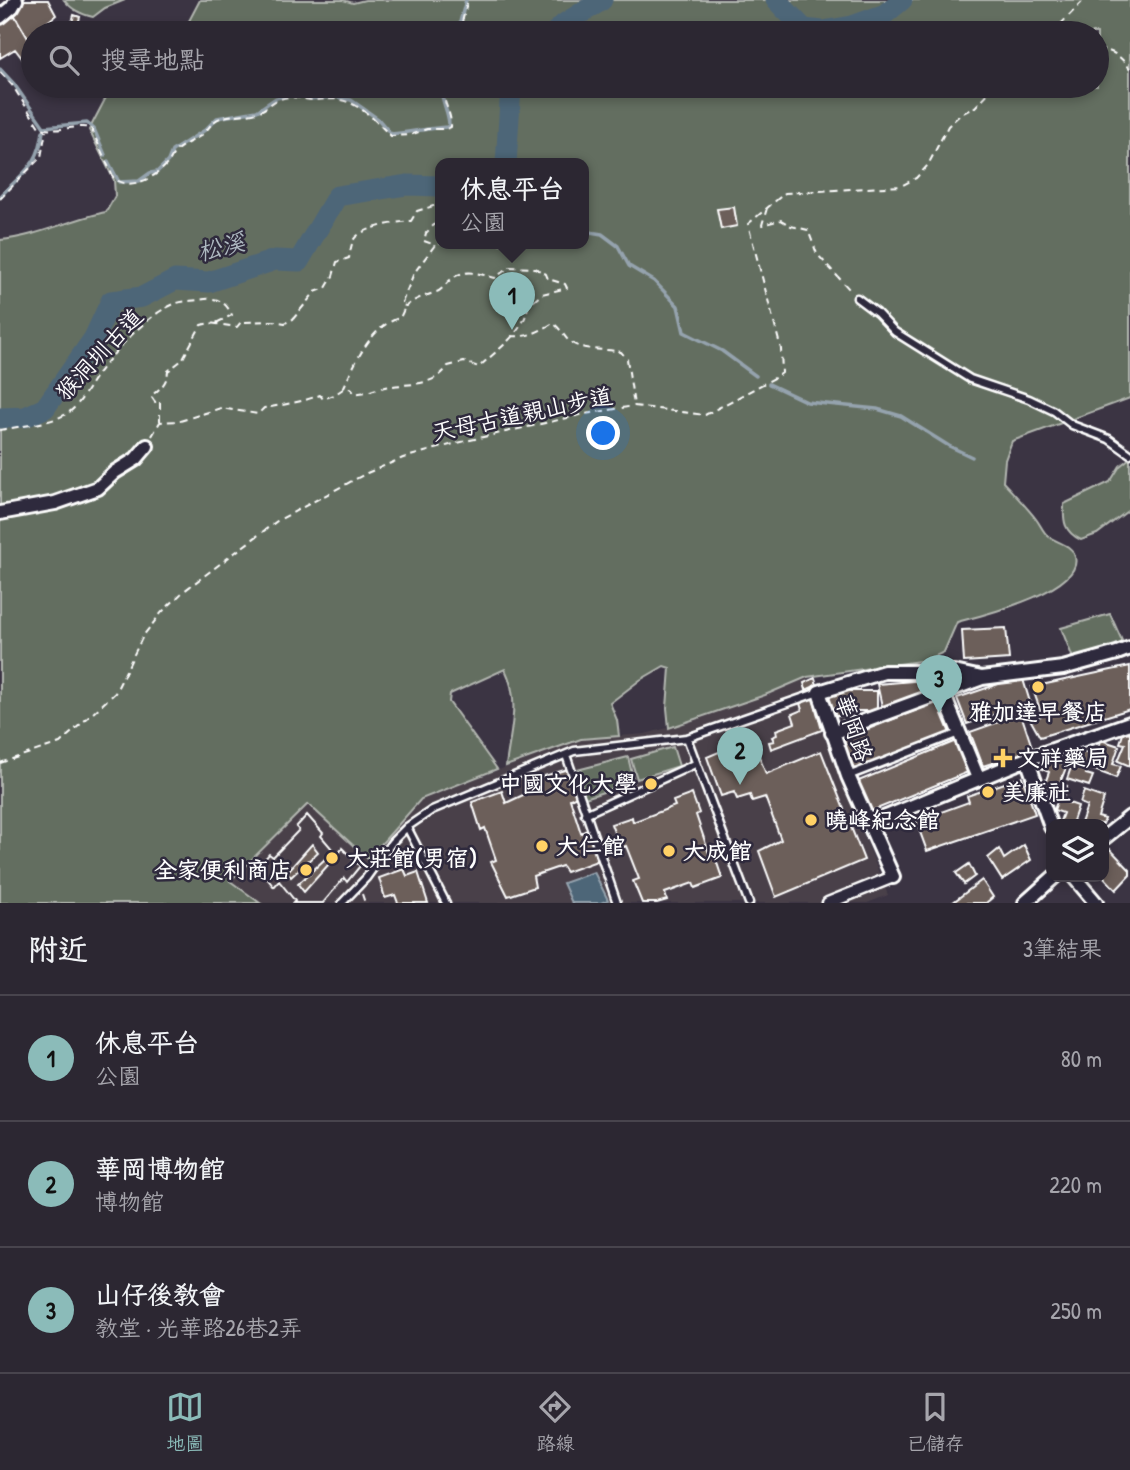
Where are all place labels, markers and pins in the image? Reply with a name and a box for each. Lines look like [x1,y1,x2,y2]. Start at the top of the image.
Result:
pin: 1 [489,272,535,330]
pin: 3 [916,655,962,713]
marker: 雅加達早餐店 [1030,679,1046,695]
place label: 雅加達早餐店 [969,696,1107,727]
pin: 2 [717,727,763,785]
place label: 文祥藥局 [1017,742,1109,773]
marker: 文祥藥局 [995,750,1011,766]
place label: 中國文化大學 [499,768,637,799]
marker: 中國文化大學 [643,776,659,792]
place label: 美廉社 [1002,776,1071,807]
marker: 美廉社 [980,784,996,800]
place label: 曉峰紀念館 [825,804,940,835]
marker: 曉峰紀念館 [803,812,819,828]
place label: 大仁館 [556,830,625,861]
place label: 大成館 [683,835,752,866]
marker: 大仁館 [534,838,550,854]
place label: 大莊館(男宿) [346,842,477,873]
marker: 大成館 [661,843,677,859]
marker: 大莊館(男宿) [324,850,340,866]
place label: 全家便利商店 [154,854,292,885]
marker: 全家便利商店 [298,862,314,878]

